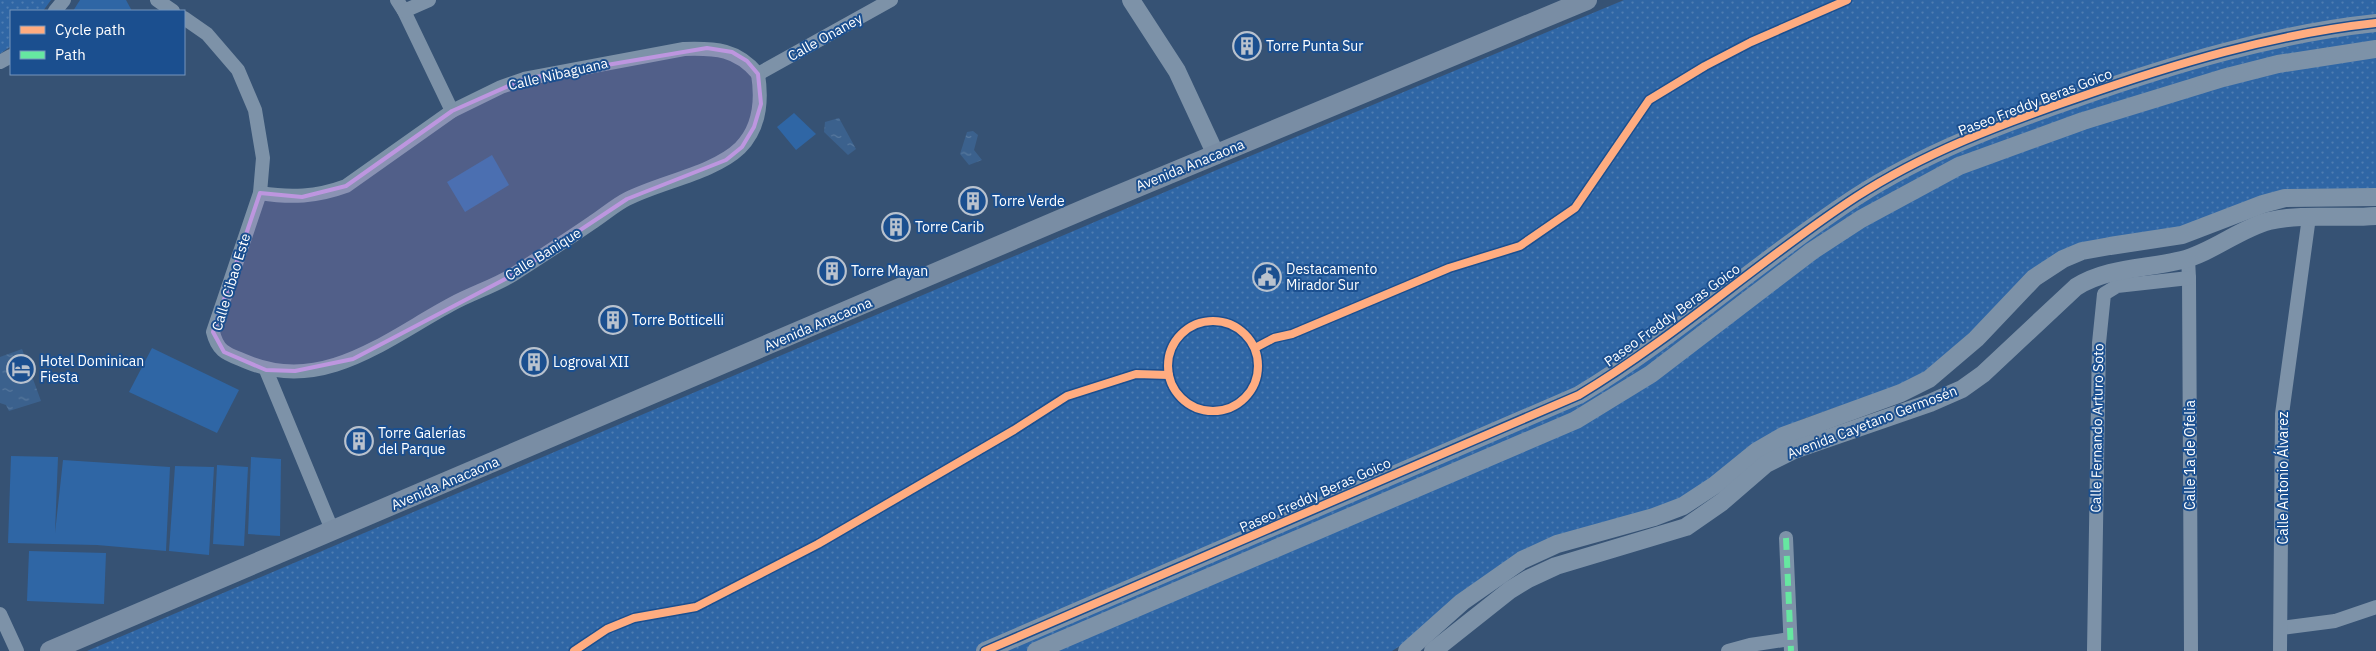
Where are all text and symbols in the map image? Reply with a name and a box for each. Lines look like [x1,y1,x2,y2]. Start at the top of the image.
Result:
street label: Calle Onaney [785,9,865,65]
legend [10,10,185,75]
text: Cycle path [55,20,126,39]
building icon: Torre Punta Sur [1232,31,1262,61]
place label: Torre Punta Sur [1266,37,1363,55]
text: Path [55,45,86,64]
street label: Calle Nibaguana [506,54,610,94]
street label: Paseo Freddy Beras Goico [1955,64,2115,140]
street label: Avenida Anacaona [1133,135,1247,195]
building icon: Torre Verde [958,186,988,216]
place label: Torre Verde [992,192,1065,210]
building icon: Torre Carib [881,212,911,242]
place label: Torre Carib [915,218,984,236]
street label: Calle Banique [502,223,585,285]
street label: Calle Cibao Este [208,231,254,333]
building icon: Torre Mayan [817,256,847,286]
place label: Destacamento Mirador Sur [1286,260,1377,294]
street label: Paseo Freddy Beras Goico [1600,260,1744,370]
place label: Torre Mayan [851,262,928,280]
public building icon: Destacamento Mirador Sur [1252,262,1282,292]
street label: Avenida Anacaona [761,293,875,355]
building icon: Torre Botticelli [598,305,628,335]
place label: Torre Botticelli [632,311,724,329]
street label: Calle Fernando Arturo Soto [2087,343,2107,513]
building icon: Logroval XII [519,347,549,377]
place label: Hotel Dominican Fiesta [40,352,144,386]
place label: Logroval XII [553,353,629,371]
hotel icon: Hotel Dominican Fiesta [6,354,36,384]
street label: Avenida Cayetano Germosén [1784,381,1960,463]
street label: Calle 1a de Ofelia [2181,400,2199,510]
street label: Calle Antonio Álvarez [2273,411,2292,545]
place label: Torre Galerías del Parque [378,424,466,458]
building icon: Torre Galerías del Parque [344,426,374,456]
street label: Avenida Anacaona [388,452,502,514]
street label: Paseo Freddy Beras Goico [1237,453,1394,537]

